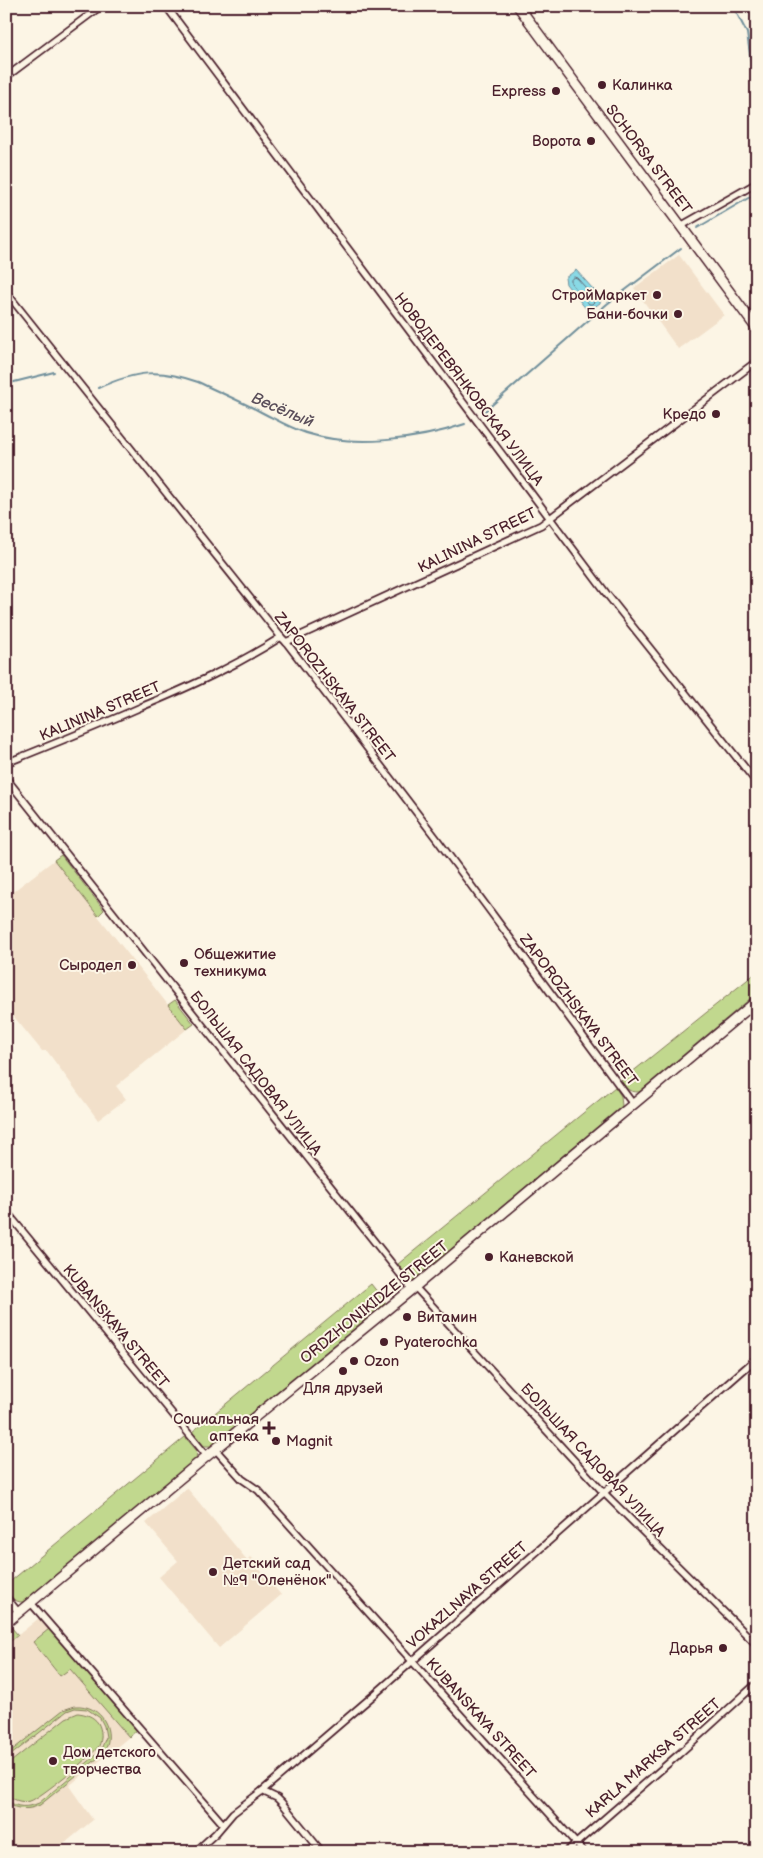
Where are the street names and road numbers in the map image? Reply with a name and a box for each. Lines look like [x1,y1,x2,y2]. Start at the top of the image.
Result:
street label: SCHORSA STREET [601,101,696,218]
street label: НОВОДЕРЕВЯНКОВСКАЯ УЛИЦА [390,289,548,490]
street label: KALININA STREET [415,504,540,577]
street label: ZAPOROZHSKAYA STREET [270,608,399,766]
street label: KALININA STREET [37,677,164,746]
street label: ZAPOROZHSKAYA STREET [515,930,642,1090]
street label: БОЛЬШАЯ САДОВАЯ УЛИЦА [186,987,326,1160]
street label: ORDZHONIKIDZE STREET [296,1237,452,1368]
street label: KUBANSKAYA STREET [58,1261,173,1392]
street label: БОЛЬШАЯ САДОВАЯ УЛИЦА [516,1380,669,1542]
street label: VOKAZLNAYA STREET [403,1538,532,1653]
street label: KUBANSKAYA STREET [422,1654,540,1782]
street label: KARLA MARKSA STREET [582,1694,725,1822]

